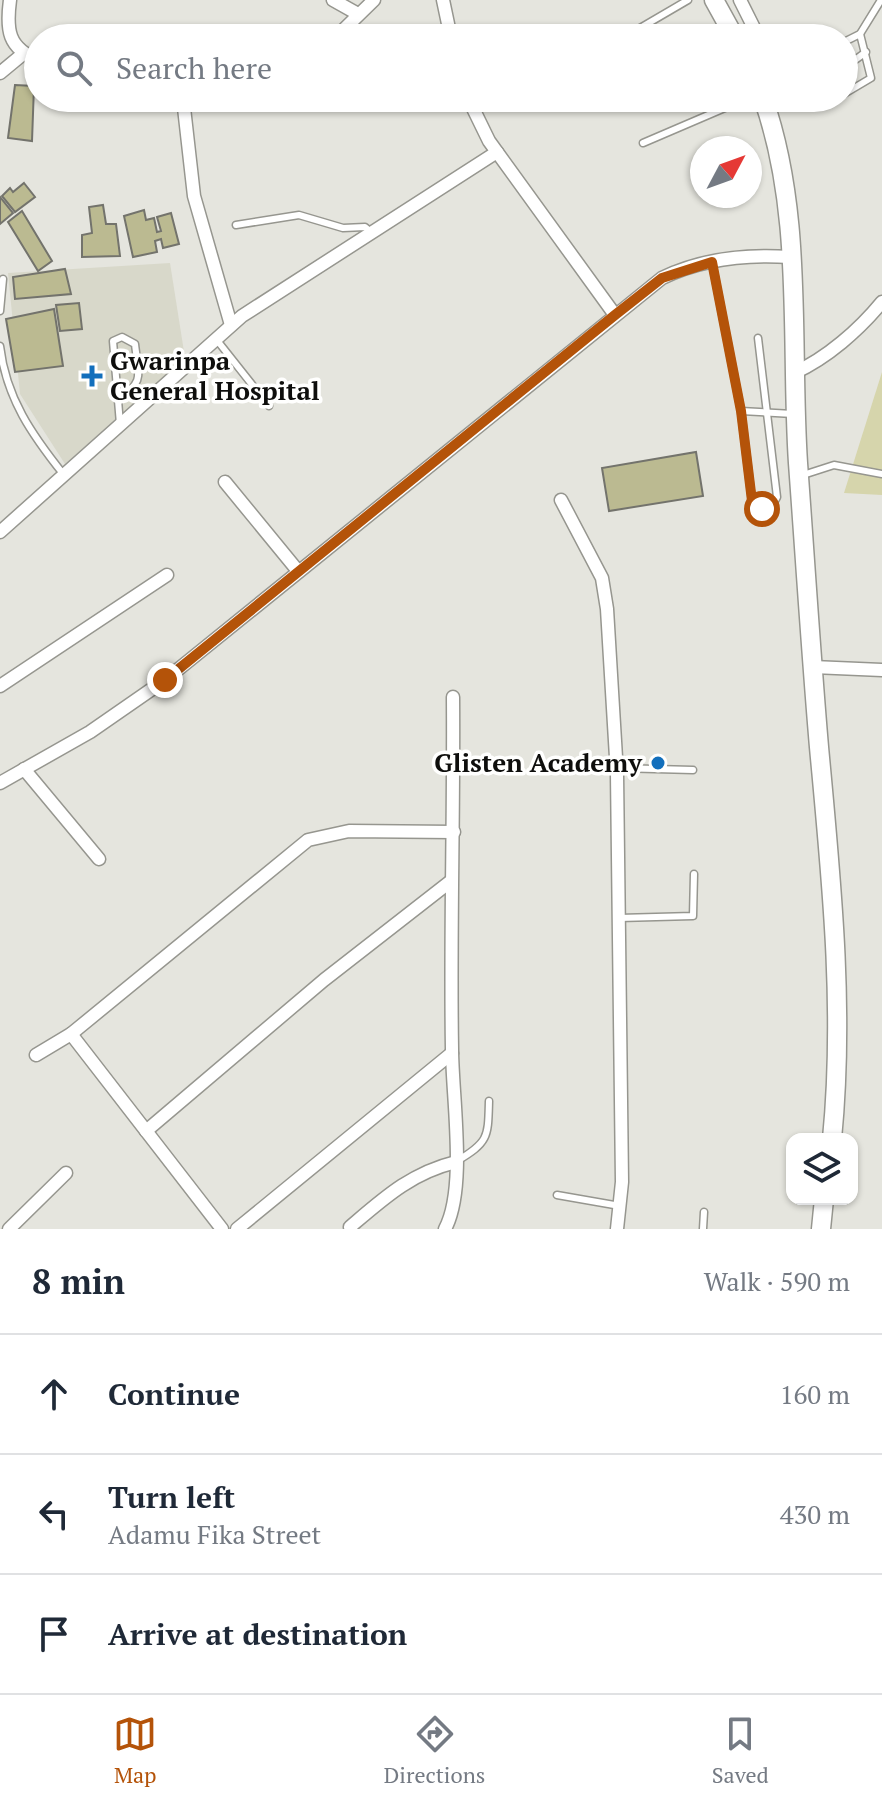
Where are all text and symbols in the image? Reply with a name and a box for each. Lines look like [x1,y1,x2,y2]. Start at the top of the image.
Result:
search box [24,24,858,112]
icon: search [52,46,96,90]
text: Search here [116,48,272,88]
north arrow [690,136,762,208]
place label: Gwarinpa General Hospital [110,343,320,407]
marker: Gwarinpa General Hospital [81,365,103,387]
route start [744,491,780,527]
route end [147,662,183,698]
place label: Glisten Academy [434,745,643,779]
marker: Glisten Academy [649,754,667,772]
map controls [786,1133,858,1205]
button: layers [786,1133,858,1205]
text: 8 min [32,1259,125,1304]
text: Walk · 590 m [704,1264,850,1298]
icon: ahead [32,1372,76,1416]
text: Continue [108,1374,240,1414]
text: 160 m [780,1377,850,1411]
text: Turn left [108,1477,235,1517]
icon: left [32,1492,76,1536]
text: 430 m [780,1497,850,1531]
text: Adamu Fika Street [108,1517,321,1551]
icon: arrive [32,1612,76,1656]
text: Arrive at destination [108,1614,407,1654]
tab: Map [113,1712,157,1789]
tab: Directions [384,1712,485,1789]
tab: Saved [712,1712,769,1789]

